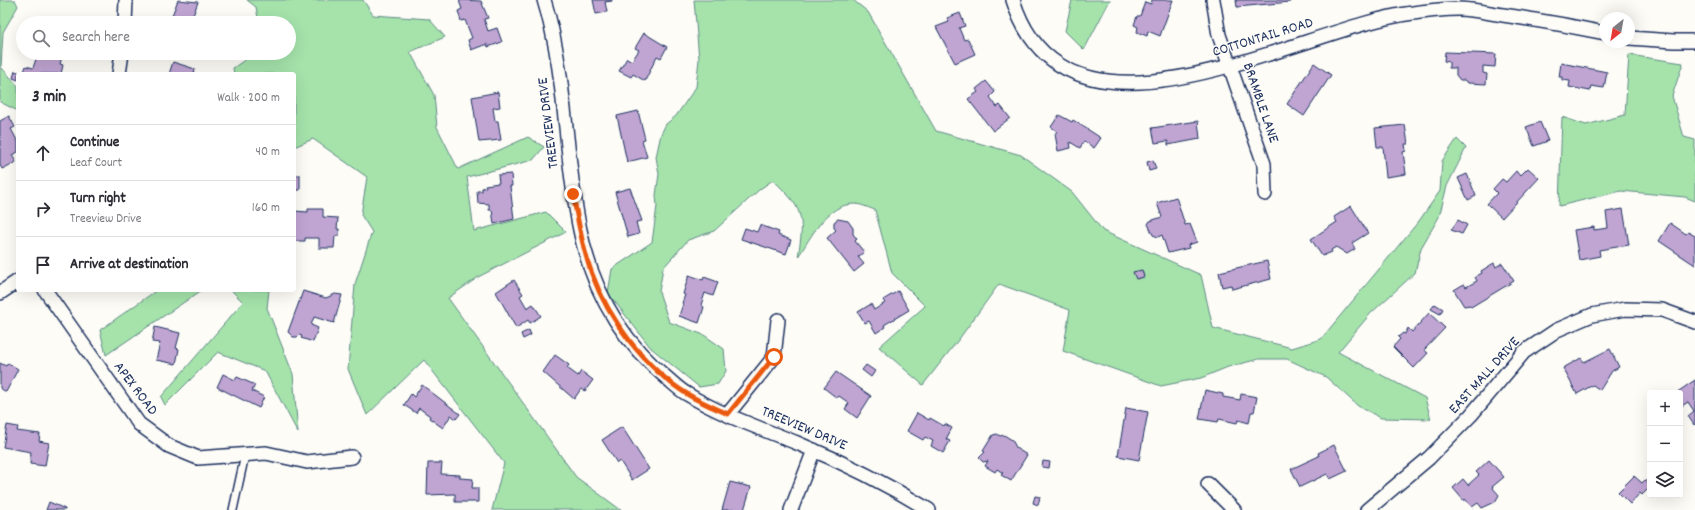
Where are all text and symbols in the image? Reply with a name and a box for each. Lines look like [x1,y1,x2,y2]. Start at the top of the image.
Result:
street label: COTTONTAIL ROAD [1210,12,1316,64]
north arrow [1599,12,1635,48]
search box [16,16,296,60]
icon: search [30,27,52,49]
text: Search here [62,27,130,49]
street label: BRAMBLE LANE [1236,60,1284,146]
street label: TREEVIEW DRIVE [532,76,565,170]
text: 3 min [32,86,66,110]
text: Walk · 200 m [217,89,280,108]
text: Continue [70,132,119,154]
icon: ahead [32,142,54,164]
text: 40 m [256,143,280,162]
text: Leaf Court [70,154,122,173]
route end [564,185,582,203]
text: Turn right [70,188,126,210]
icon: right [32,198,54,220]
text: 160 m [252,199,280,218]
text: Treeview Drive [70,210,141,229]
icon: arrive [32,254,54,276]
text: Arrive at destination [70,254,188,276]
street label: EAST MALL DRIVE [1444,332,1526,420]
route start [765,348,783,366]
street label: APEX ROAD [107,357,163,421]
map controls [1647,390,1683,498]
button: + [1647,390,1683,426]
street label: TREEVIEW DRIVE [758,401,851,457]
button: − [1647,426,1683,462]
button: layers [1647,462,1683,498]

